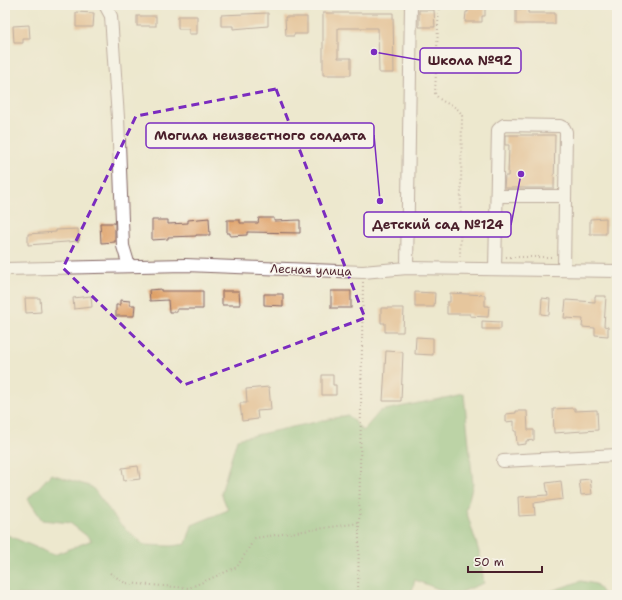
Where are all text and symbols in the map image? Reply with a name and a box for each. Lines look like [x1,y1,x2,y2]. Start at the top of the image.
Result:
callout: Школа №92 [420,48,521,73]
text: Школа №92 [428,52,512,69]
callout: Могила неизвестного солдата [146,123,374,148]
text: Могила неизвестного солдата [154,127,366,144]
callout: Детский сад №124 [364,212,511,237]
text: Детский сад №124 [372,216,504,233]
street label: Лесная улица [270,261,353,279]
scale bar [468,548,542,574]
text: 50 m [474,554,504,570]

